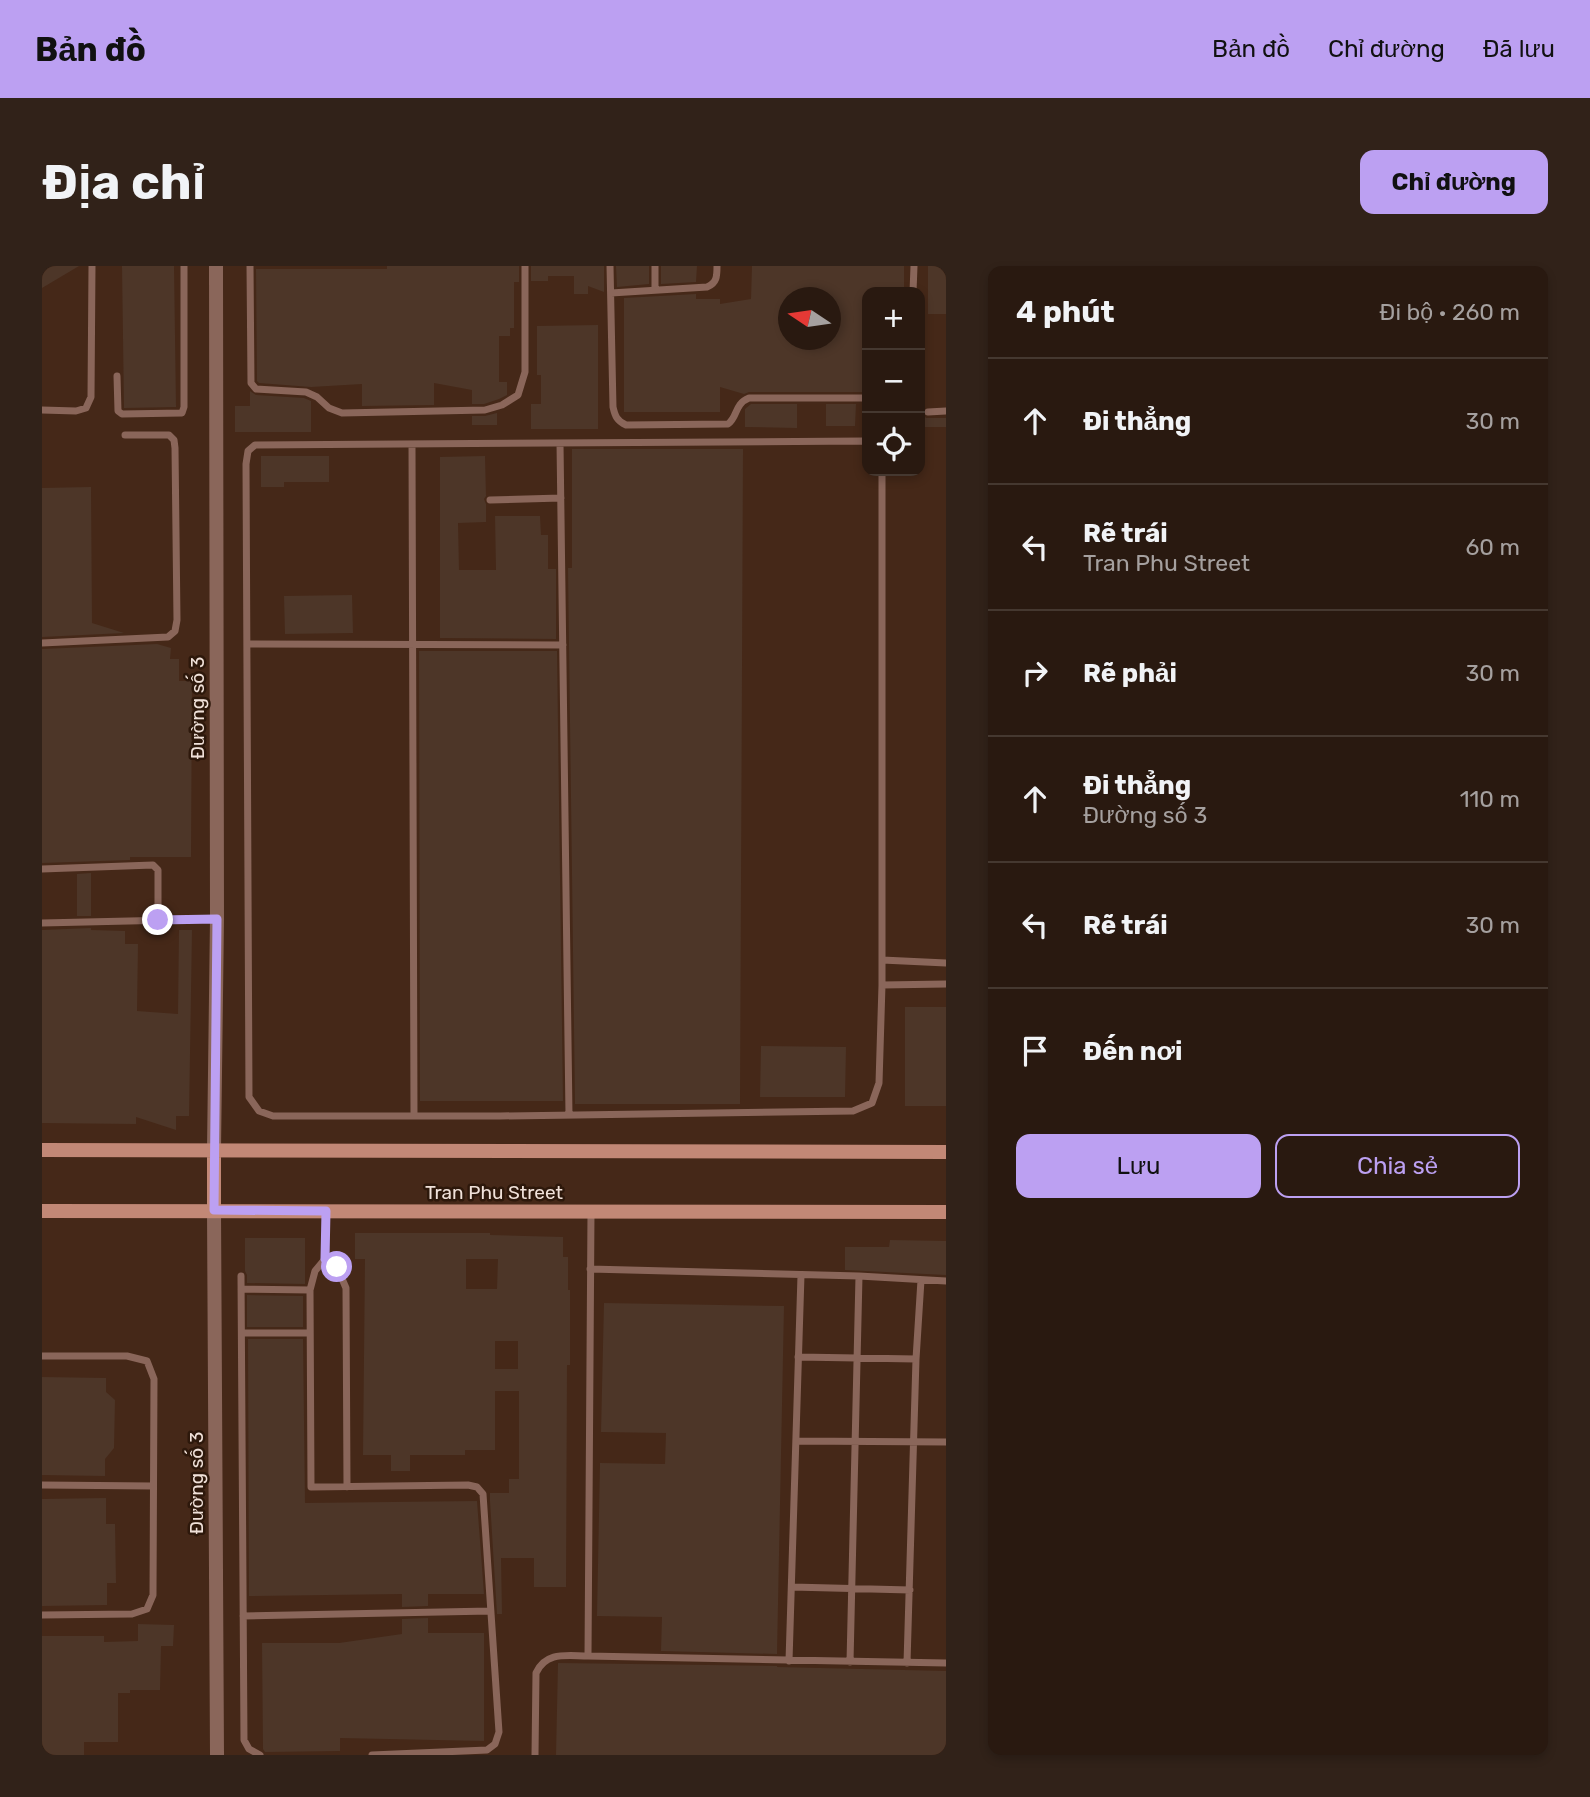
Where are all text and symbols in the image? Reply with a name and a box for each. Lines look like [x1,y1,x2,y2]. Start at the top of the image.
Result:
text: Bản đồ [35,30,146,69]
text: Bản đồ [1212,35,1290,63]
text: Chỉ đường [1328,35,1445,63]
text: Đã lưu [1483,35,1555,63]
button: Chỉ đường [1360,150,1548,214]
text: Địa chỉ [42,153,205,211]
north arrow [778,287,841,350]
map controls [862,287,925,476]
button: + [862,287,925,350]
text: 4 phút [1016,294,1115,330]
text: Đi bộ · 260 m [1379,298,1520,326]
button: − [862,350,925,413]
icon: ahead [1016,402,1054,440]
text: Đi thẳng [1083,406,1191,437]
text: 30 m [1465,407,1520,435]
button: locate [862,413,925,476]
text: Rẽ trái [1083,518,1168,549]
icon: left [1016,528,1054,566]
text: 60 m [1465,533,1520,561]
text: Tran Phu Street [1083,549,1250,577]
icon: right [1016,654,1054,692]
street label: Đường số 3 [185,657,209,759]
text: Rẽ phải [1083,658,1177,689]
text: 30 m [1465,659,1520,687]
text: Đi thẳng [1083,770,1191,801]
icon: ahead [1016,780,1054,818]
text: 110 m [1460,785,1520,813]
text: Đường số 3 [1083,801,1207,829]
route end [142,904,173,935]
icon: left [1016,906,1054,944]
text: Rẽ trái [1083,910,1168,941]
text: 30 m [1465,911,1520,939]
icon: arrive [1016,1032,1054,1070]
text: Đến nơi [1083,1036,1182,1067]
button: Lưu [1016,1134,1261,1198]
button: Chia sẻ [1275,1134,1520,1198]
street label: Tran Phu Street [425,1181,564,1204]
route start [321,1251,352,1282]
street label: Đường số 3 [184,1432,208,1534]

